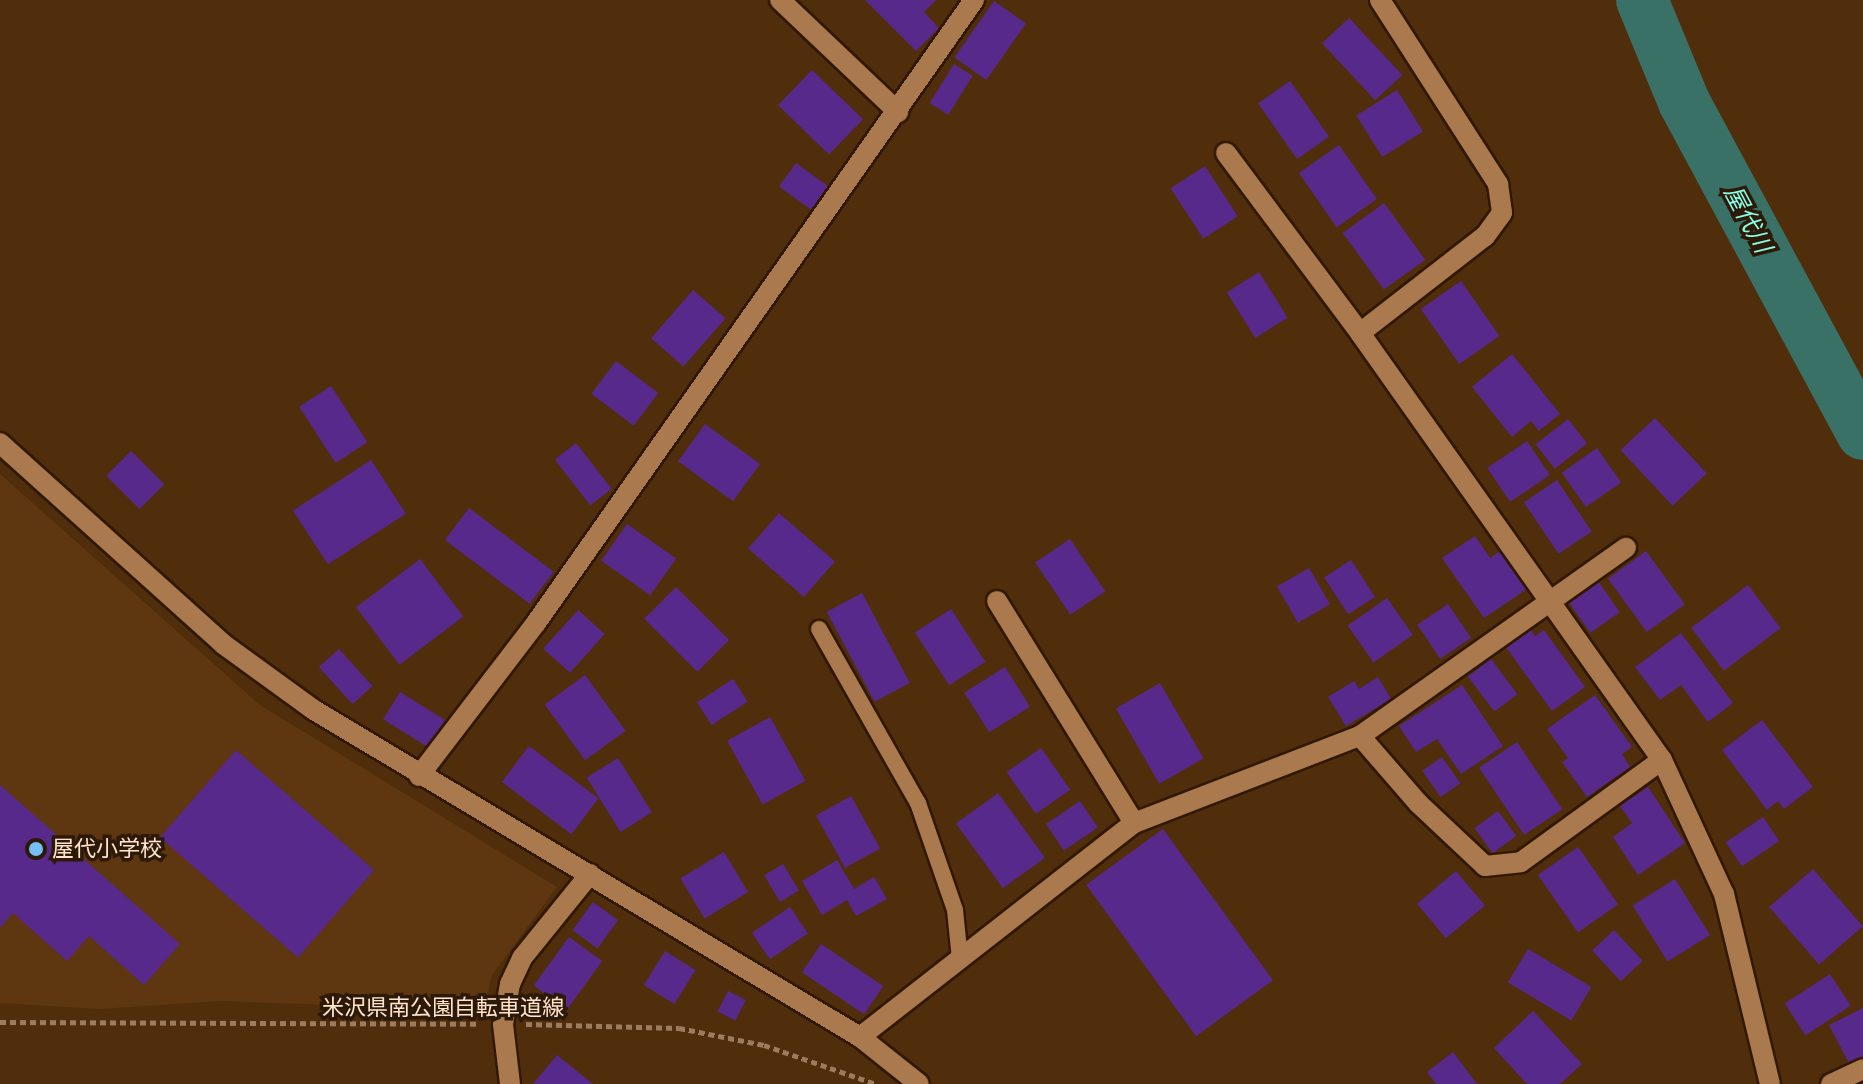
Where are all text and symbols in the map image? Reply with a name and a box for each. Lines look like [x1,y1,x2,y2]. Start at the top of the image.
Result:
water label: 屋代川 [1718,180,1778,258]
place label: 屋代小学校 [52,836,162,862]
marker: 屋代小学校 [27,840,45,858]
street label: 米沢県南公園自転車道線 [322,995,564,1021]

